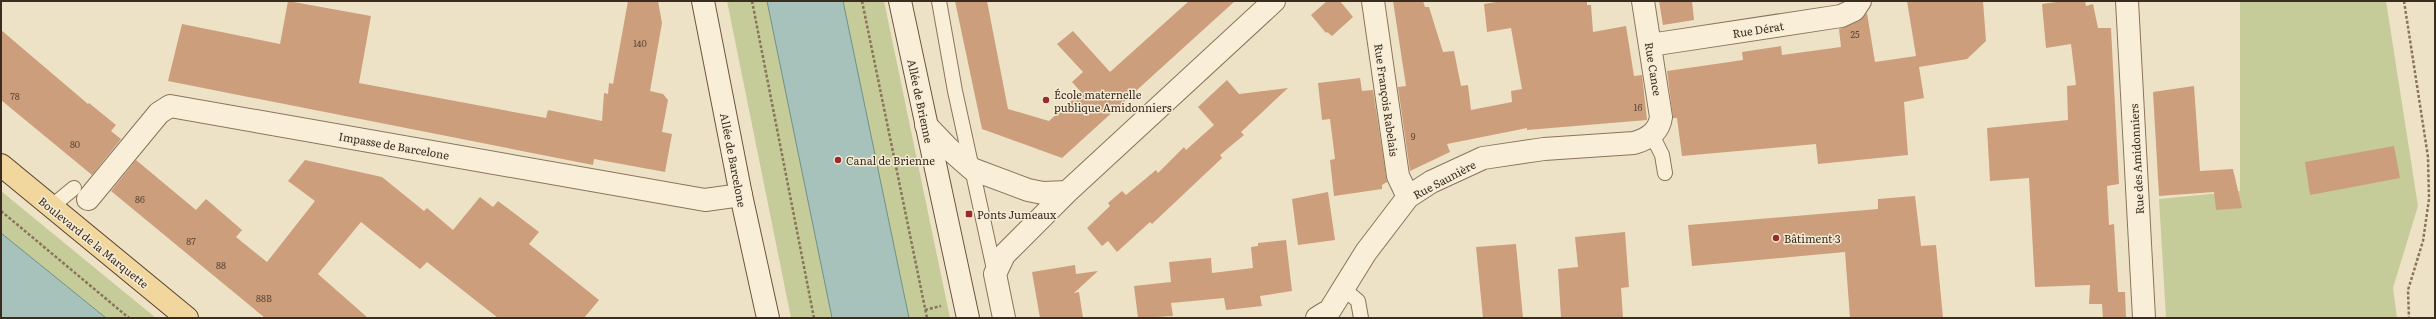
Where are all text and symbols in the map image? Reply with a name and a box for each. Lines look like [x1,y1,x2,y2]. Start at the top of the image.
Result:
street label: Rue Dérat [1731,17,1785,41]
house number: 25 [1850,27,1860,41]
house number: 140 [633,36,647,50]
street label: Rue Cance [1642,41,1666,97]
street label: Rue François Rabelais [1371,43,1403,157]
street label: Allée de Brienne [904,58,938,145]
place label: École maternelle publique Amidonniers [1054,86,1172,115]
house number: 78 [10,89,20,103]
marker: École maternelle publique Amidonniers [1041,95,1051,105]
house number: 16 [1634,100,1642,114]
street label: Rue des Amidonniers [2125,103,2147,215]
street label: Allée de Barcelone [717,112,751,209]
street label: Impasse de Barcelone [337,127,451,163]
house number: 9 [1411,129,1416,143]
house number: 80 [70,137,80,151]
place label: Canal de Brienne [846,152,935,168]
marker: Canal de Brienne [833,155,843,165]
street label: Rue Saunière [1410,156,1478,202]
street label: Boulevard de la Marquette [36,192,153,292]
house number: 86 [135,192,145,206]
place label: Ponts Jumeaux [977,206,1057,222]
marker: Ponts Jumeaux [964,209,974,219]
place label: Bâtiment 3 [1784,230,1841,246]
marker: Bâtiment 3 [1771,233,1781,243]
house number: 87 [186,234,196,248]
house number: 88 [216,258,226,272]
house number: 88B [256,291,272,305]

